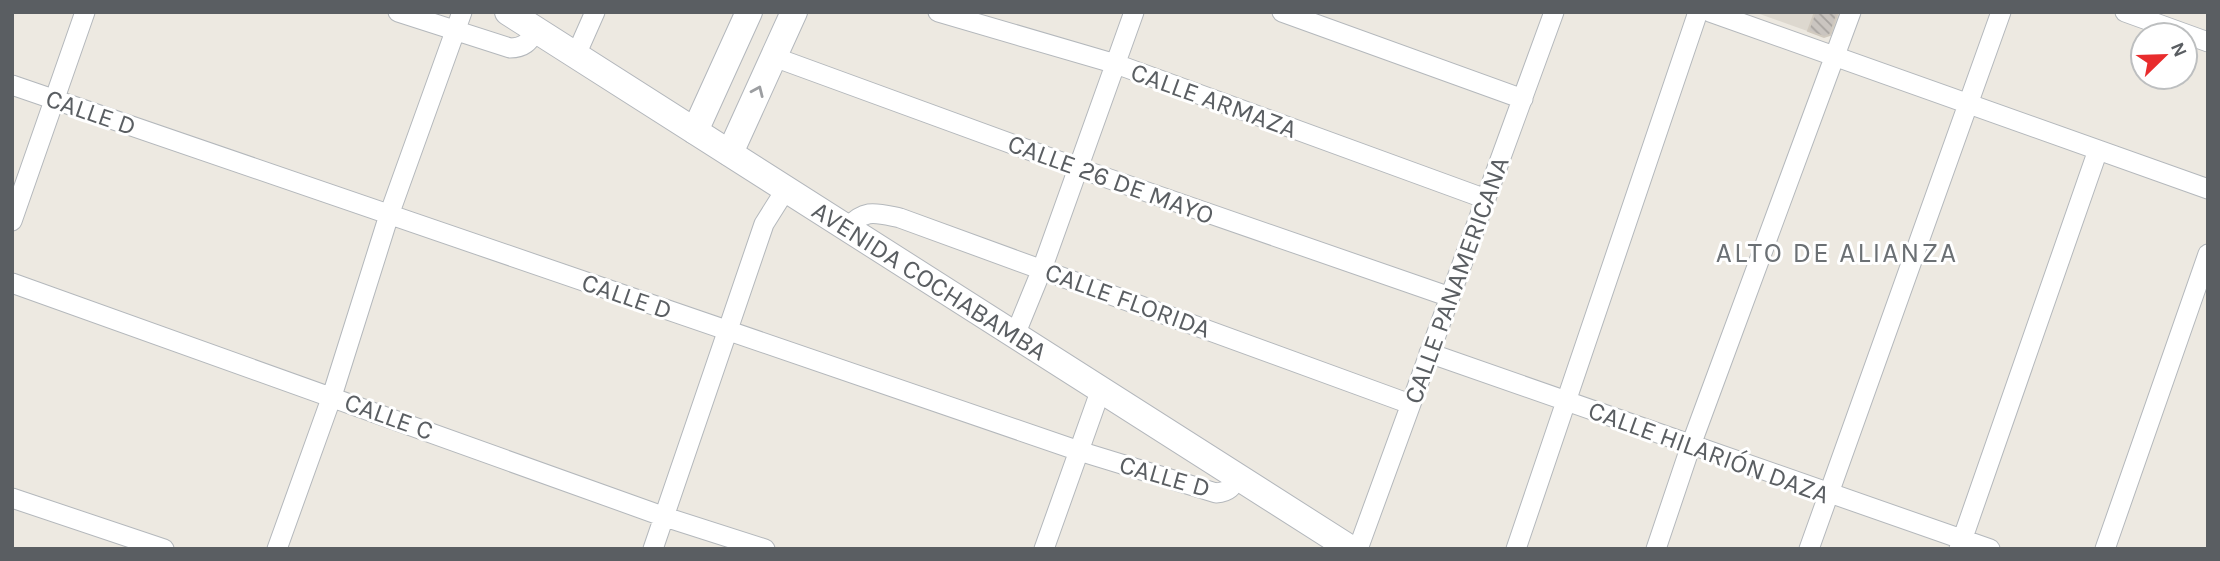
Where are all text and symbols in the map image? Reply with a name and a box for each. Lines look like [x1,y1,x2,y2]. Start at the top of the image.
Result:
north arrow [2129,21,2199,91]
text: N [2166,39,2192,60]
street label: CALLE ARMAZA [1127,56,1301,145]
street label: CALLE D [42,83,140,142]
one-way arrow [750,86,764,98]
street label: CALLE 26 DE MAYO [1004,128,1218,231]
street label: CALLE PANAMERICANA [1397,152,1516,408]
street label: AVENIDA COCHABAMBA [806,195,1053,367]
district label: ALTO DE ALIANZA [1716,236,1958,269]
street label: CALLE FLORIDA [1041,256,1215,345]
street label: CALLE D [578,267,676,326]
street label: CALLE C [340,386,437,447]
street label: CALLE HILARIÓN DAZA [1584,394,1834,511]
street label: CALLE D [1116,449,1214,504]

